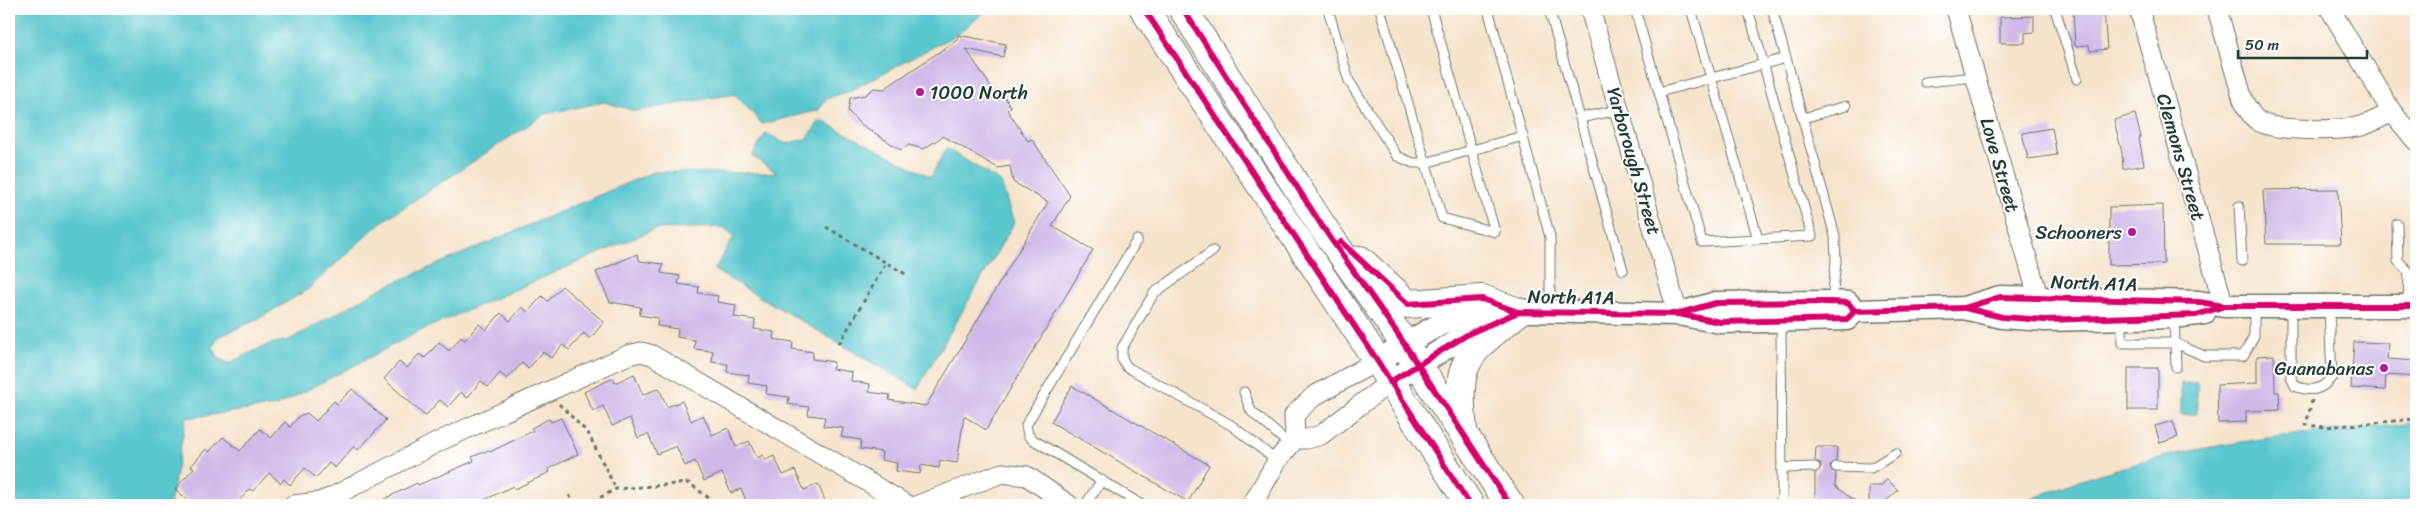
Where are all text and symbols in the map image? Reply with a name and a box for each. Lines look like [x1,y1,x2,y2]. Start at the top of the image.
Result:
scale bar [2238,28,2366,60]
text: 50 m [2245,32,2280,58]
place label: 1000 North [930,76,1028,109]
street label: Yarborough Street [1597,83,1671,239]
marker: 1000 North [914,86,926,98]
street label: Clemons Street [2147,89,2215,225]
street label: Love Street [1971,114,2029,216]
place label: Schooners [2035,216,2122,249]
marker: Schooners [2126,226,2138,238]
street label: North A1A [2050,265,2138,301]
street label: North A1A [1527,280,1615,314]
place label: Guanabanas [2274,352,2374,385]
marker: Guanabanas [2378,362,2390,374]

